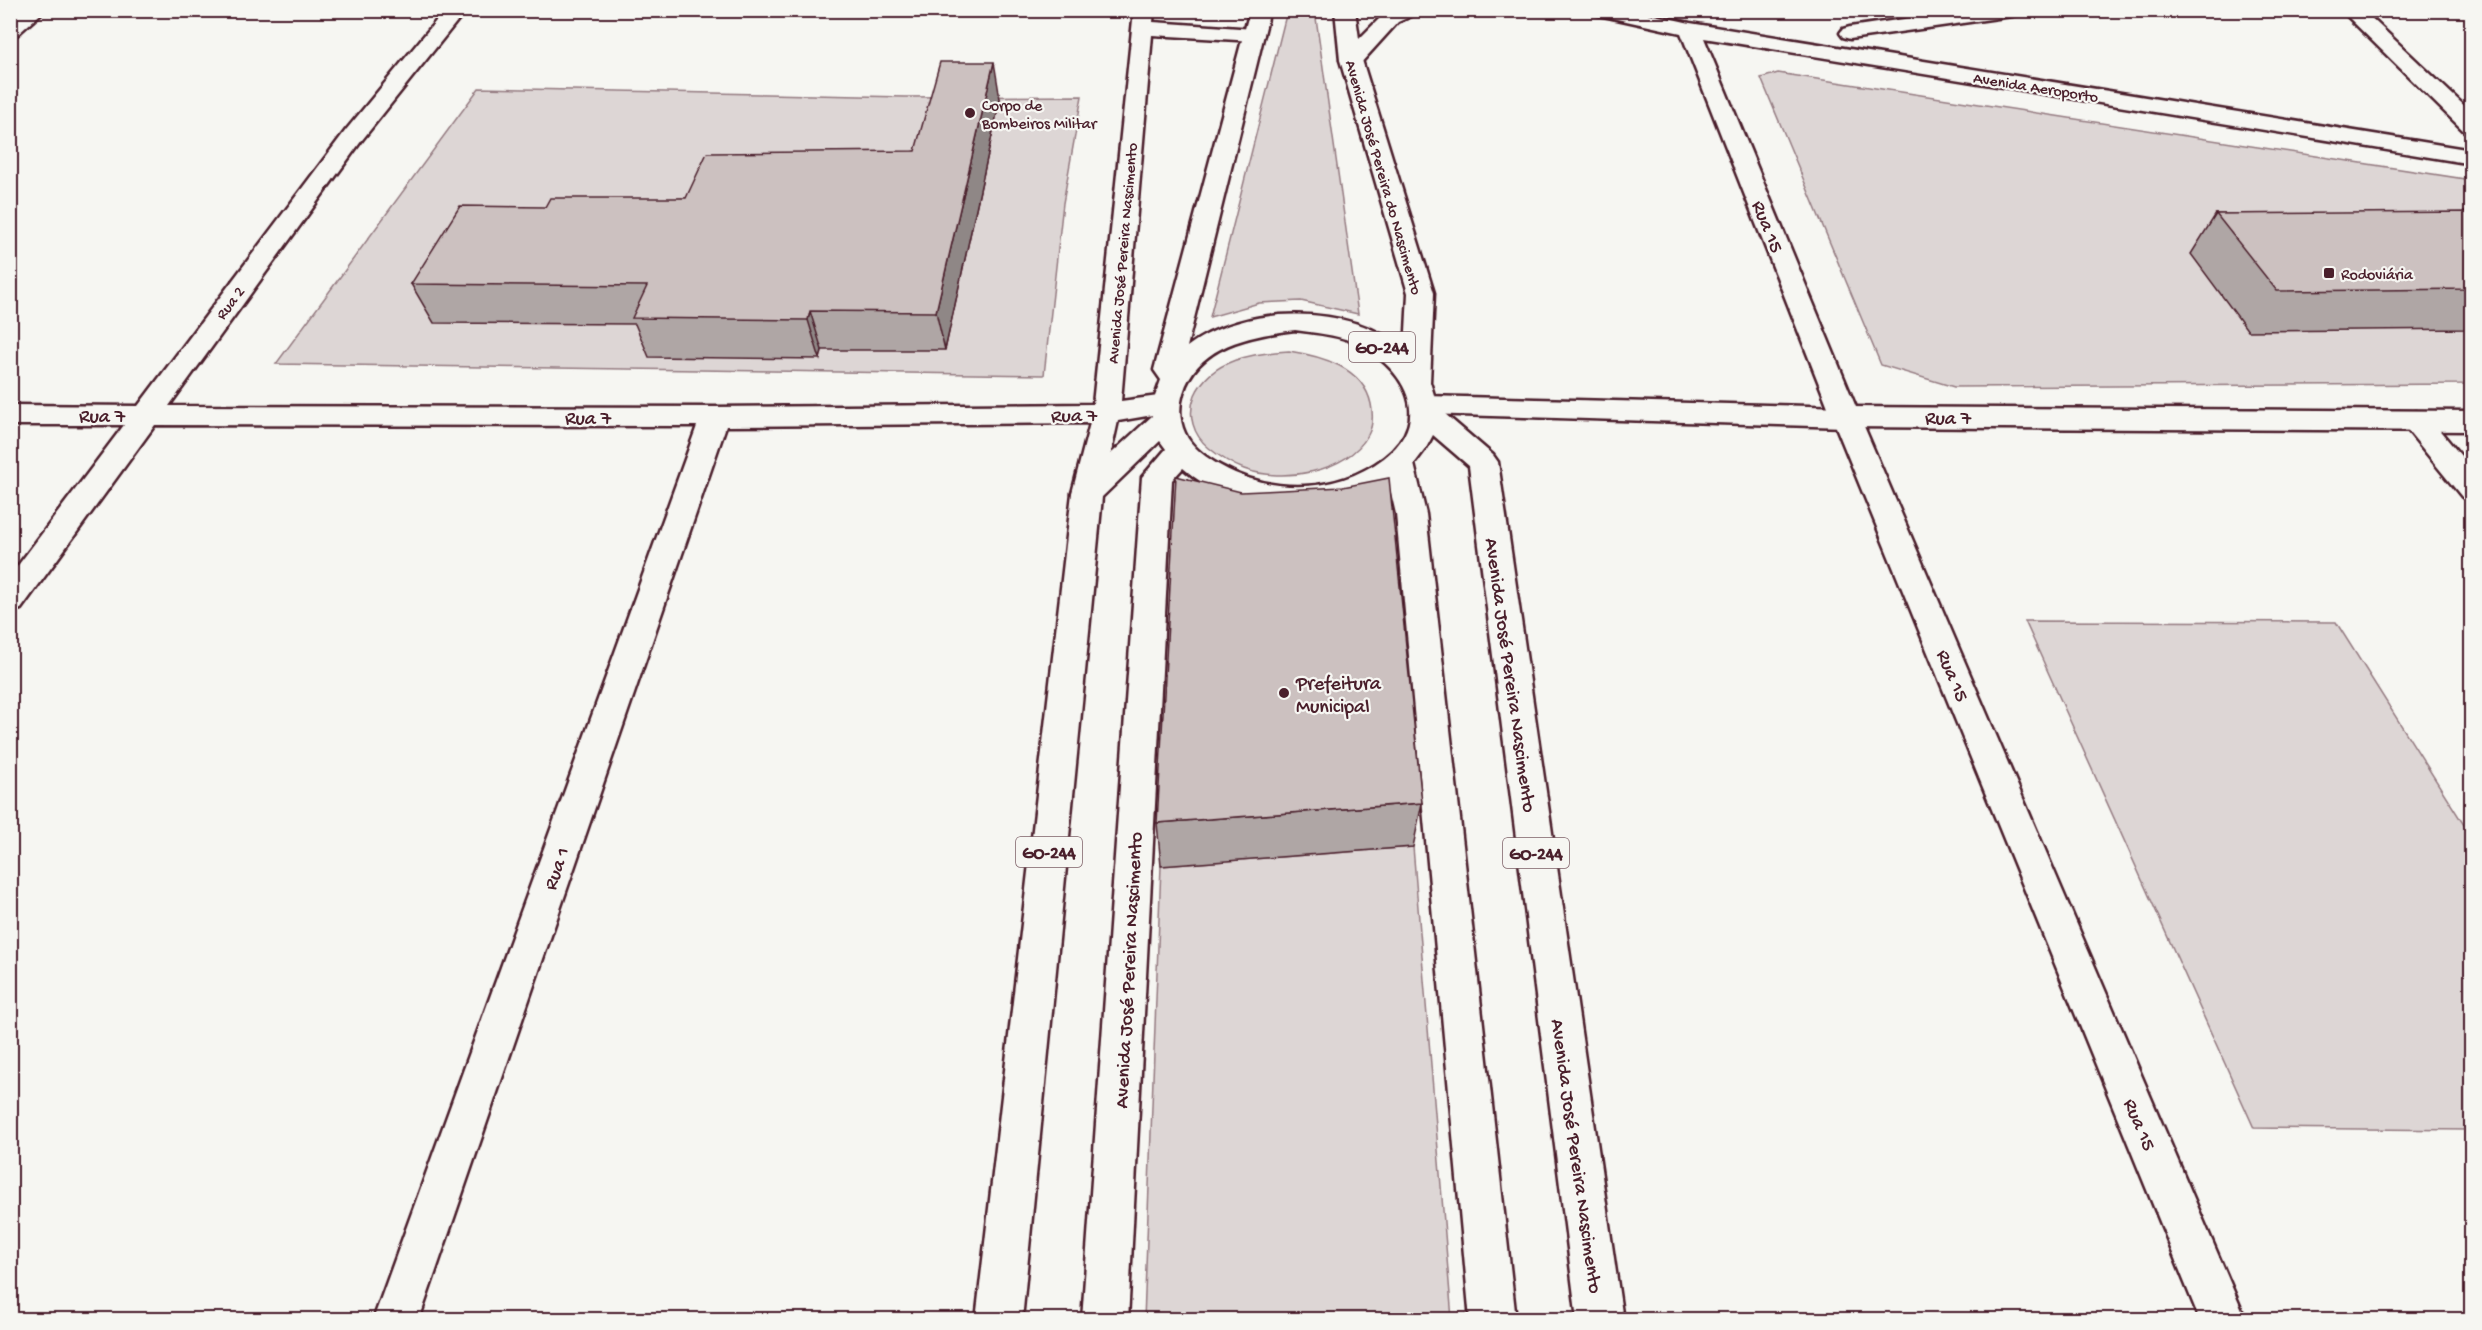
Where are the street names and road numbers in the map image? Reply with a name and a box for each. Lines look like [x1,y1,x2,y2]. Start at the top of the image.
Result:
street label: Avenida José Pereira do Nascimento [1339,59,1424,297]
street label: Avenida Aeroporto [1972,70,2099,109]
street label: Avenida José Pereira Nascimento [1105,142,1144,365]
street label: Rua 15 [1745,198,1787,257]
street label: Rua 2 [213,284,250,324]
road number: GO-244 [1349,332,1415,362]
street label: Rua 7 [1051,406,1098,429]
street label: Rua 7 [79,407,126,430]
street label: Rua 7 [565,409,612,432]
street label: Rua 7 [1925,409,1972,432]
street label: Avenida José Pereira Nascimento [1478,537,1539,814]
street label: Rua 15 [1930,647,1972,706]
street label: Avenida José Pereira Nascimento [1112,831,1149,1109]
road number: GO-244 [1016,837,1082,867]
road number: GO-244 [1503,838,1569,868]
street label: Rua 1 [540,845,576,894]
street label: Avenida José Pereira Nascimento [1544,1018,1605,1295]
street label: Rua 15 [2117,1096,2159,1155]

